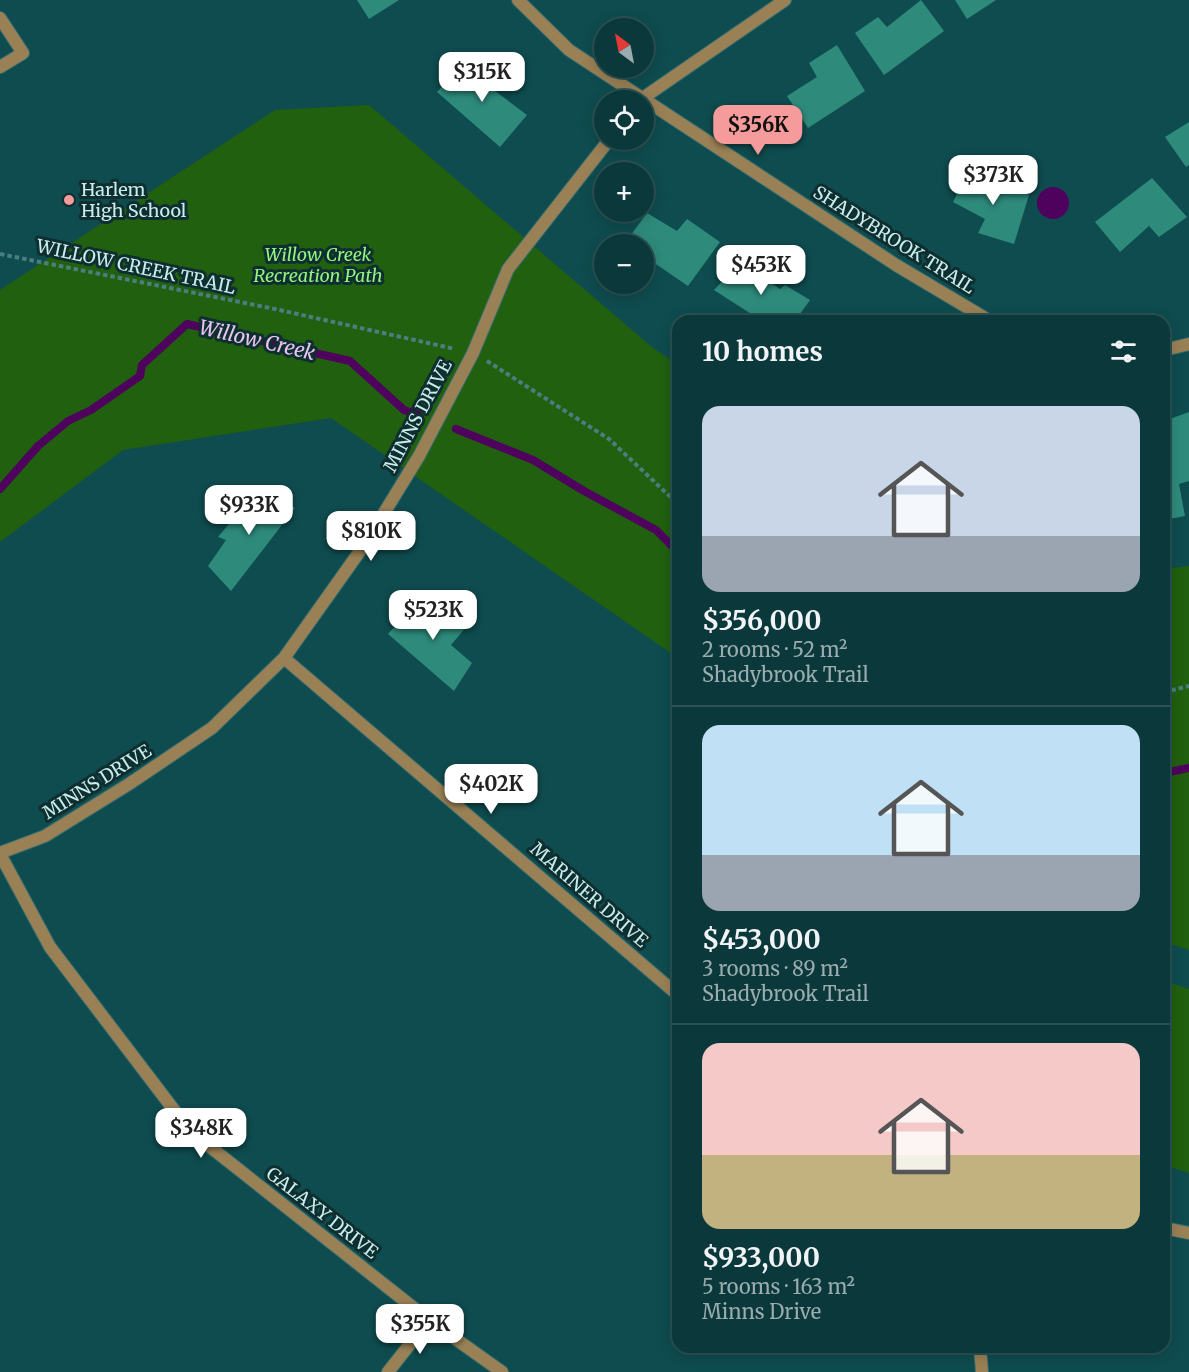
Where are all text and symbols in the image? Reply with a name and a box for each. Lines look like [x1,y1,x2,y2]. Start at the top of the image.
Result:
north arrow [594,18,654,78]
map controls [594,18,654,294]
pin: $315K [440,52,524,103]
text: $315K [453,59,511,84]
button: locate [594,90,654,150]
pin: $356K [716,105,800,156]
text: $356K [727,112,789,137]
pin: $373K [951,155,1035,206]
button: + [594,162,654,222]
text: $373K [963,162,1023,187]
place label: Harlem High School [81,178,187,222]
street label: SHADYBROOK TRAIL [809,180,979,299]
marker: Harlem High School [62,193,76,207]
street label: WILLOW CREEK TRAIL [34,234,238,299]
button: − [594,234,654,294]
park label: Willow Creek Recreation Path [253,243,383,287]
pin: $453K [719,245,803,296]
text: $453K [730,252,792,277]
water label: Willow Creek [197,314,318,365]
text: 10 homes [702,335,823,368]
icon: filters [1107,335,1140,368]
street label: MINNS DRIVE [378,355,457,476]
icon: home [867,445,975,553]
pin: $933K [207,485,291,536]
text: $933K [219,492,279,517]
pin: $810K [329,511,413,562]
text: $810K [341,518,401,543]
pin: $523K [391,590,475,641]
text: $523K [403,597,463,622]
text: $356,000 [702,604,821,637]
text: 2 rooms · 52 m² [702,637,847,662]
text: Shadybrook Trail [702,662,869,687]
street label: MINNS DRIVE [38,739,156,824]
pin: $402K [449,764,533,815]
icon: home [867,764,975,872]
text: $402K [459,771,523,796]
street label: MARINER DRIVE [526,837,653,953]
text: $453,000 [702,923,821,956]
text: 3 rooms · 89 m² [702,956,848,981]
text: Shadybrook Trail [702,981,869,1006]
icon: home [867,1082,975,1190]
pin: $348K [159,1108,243,1159]
text: $348K [169,1115,233,1140]
street label: GALAXY DRIVE [262,1162,383,1264]
text: $933,000 [702,1241,820,1274]
text: 5 rooms · 163 m² [702,1274,855,1299]
text: Minns Drive [702,1299,821,1324]
pin: $355K [378,1304,462,1355]
text: $355K [390,1311,450,1336]

